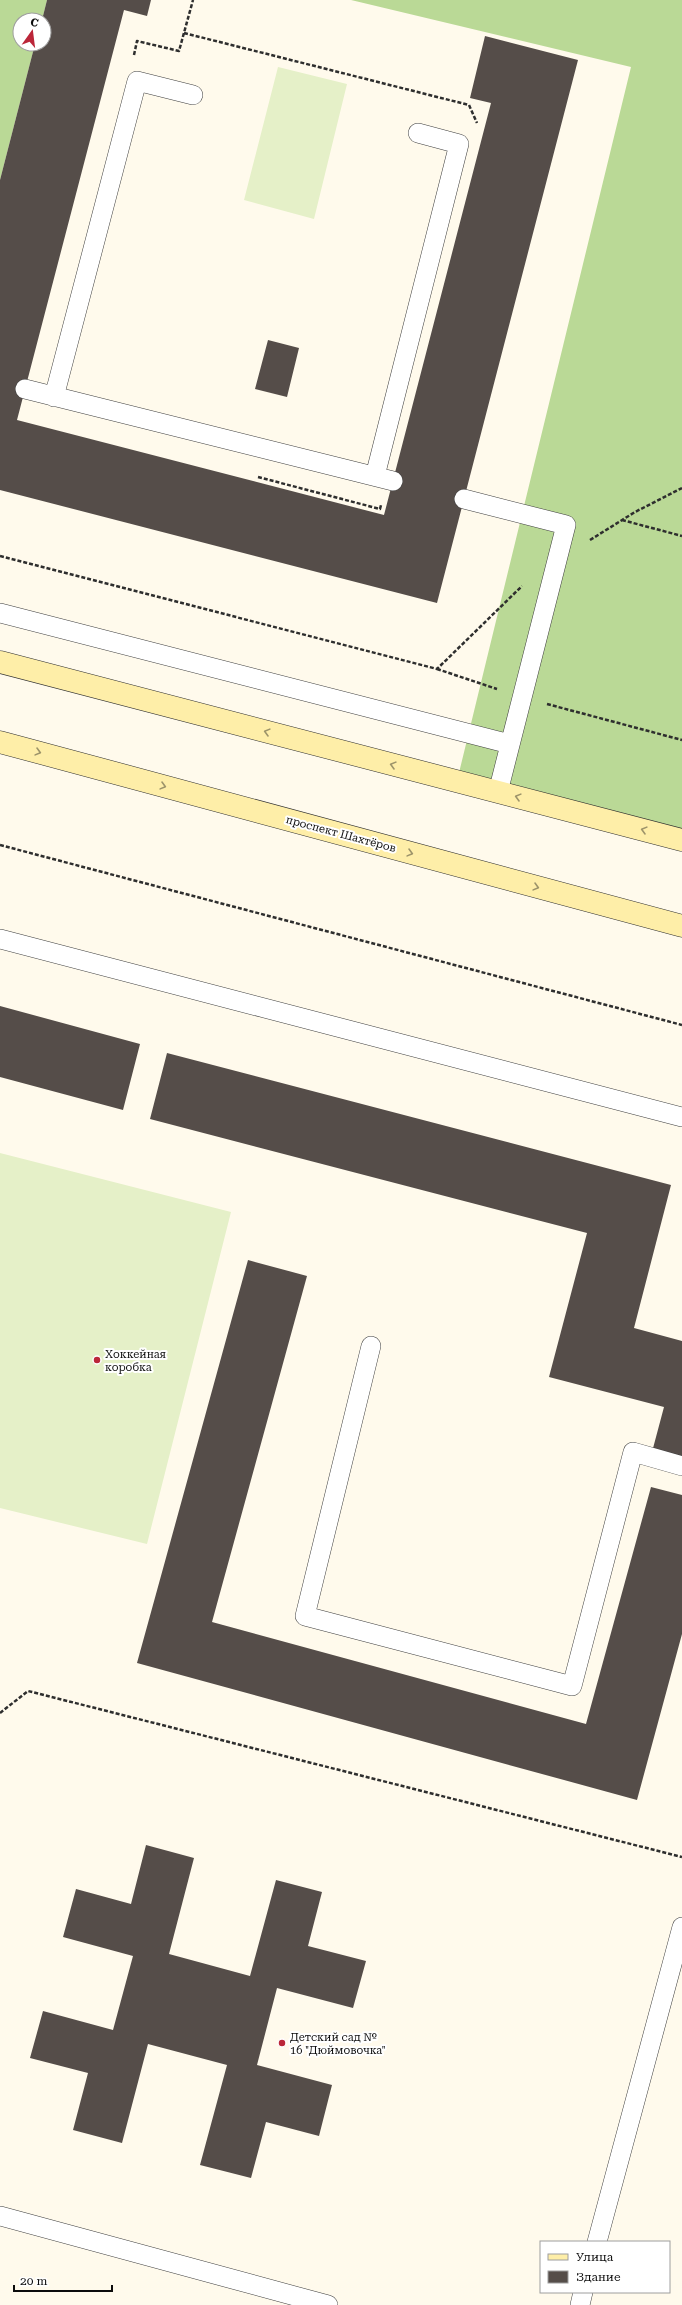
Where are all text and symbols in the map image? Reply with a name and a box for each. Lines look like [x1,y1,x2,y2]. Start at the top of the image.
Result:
north arrow [12,12,52,52]
text: С [29,16,40,30]
one-way arrow [264,728,271,737]
one-way arrow [34,747,41,756]
one-way arrow [389,761,396,770]
one-way arrow [159,781,166,790]
one-way arrow [515,793,522,802]
street label: проспект Шахтёров [285,813,397,855]
one-way arrow [641,826,648,835]
one-way arrow [406,848,413,857]
one-way arrow [532,882,539,891]
place label: Хоккейная коробка [105,1348,166,1374]
marker: Хоккейная коробка [92,1355,102,1365]
place label: Детский сад № 16 "Дюймовочка" [290,2031,386,2057]
marker: Детский сад № 16 "Дюймовочка" [277,2038,287,2048]
legend [540,2241,670,2293]
text: Улица [576,2250,614,2264]
scale bar [14,2267,112,2293]
text: Здание [576,2270,621,2284]
text: 20 m [20,2274,47,2288]

